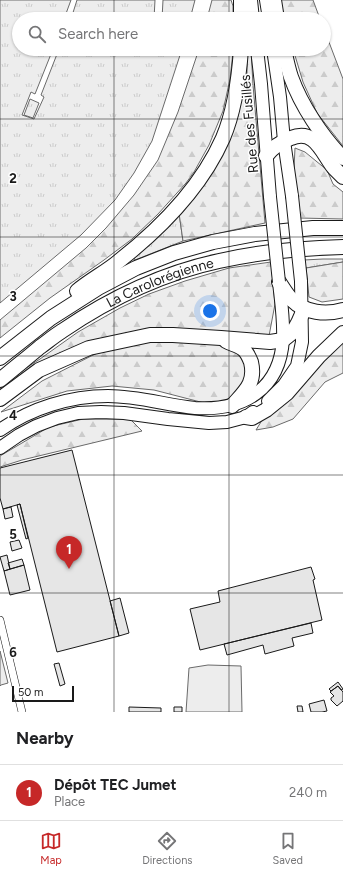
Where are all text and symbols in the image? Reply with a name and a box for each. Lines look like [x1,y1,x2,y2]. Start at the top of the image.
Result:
search box [12,12,331,56]
icon: search [26,23,48,45]
text: Search here [58,25,138,43]
street label: Rue des Fusillés [237,74,262,174]
text: 2 [9,171,17,186]
street label: La Carolorégienne [103,254,216,311]
text: 3 [9,289,17,304]
your location [200,301,220,321]
text: 4 [9,408,17,423]
text: 5 [9,527,17,542]
pin: 1 [56,536,82,569]
text: 6 [9,645,17,660]
scale bar [12,684,74,703]
text: 50 m [18,686,43,699]
text: Nearby [16,728,74,748]
text: Dépôt TEC Jumet [54,776,176,794]
text: 1 [26,785,32,800]
text: 240 m [289,785,327,800]
text: Place [54,794,85,809]
tab: Map [40,830,62,867]
tab: Directions [142,830,192,867]
tab: Saved [273,830,303,867]

